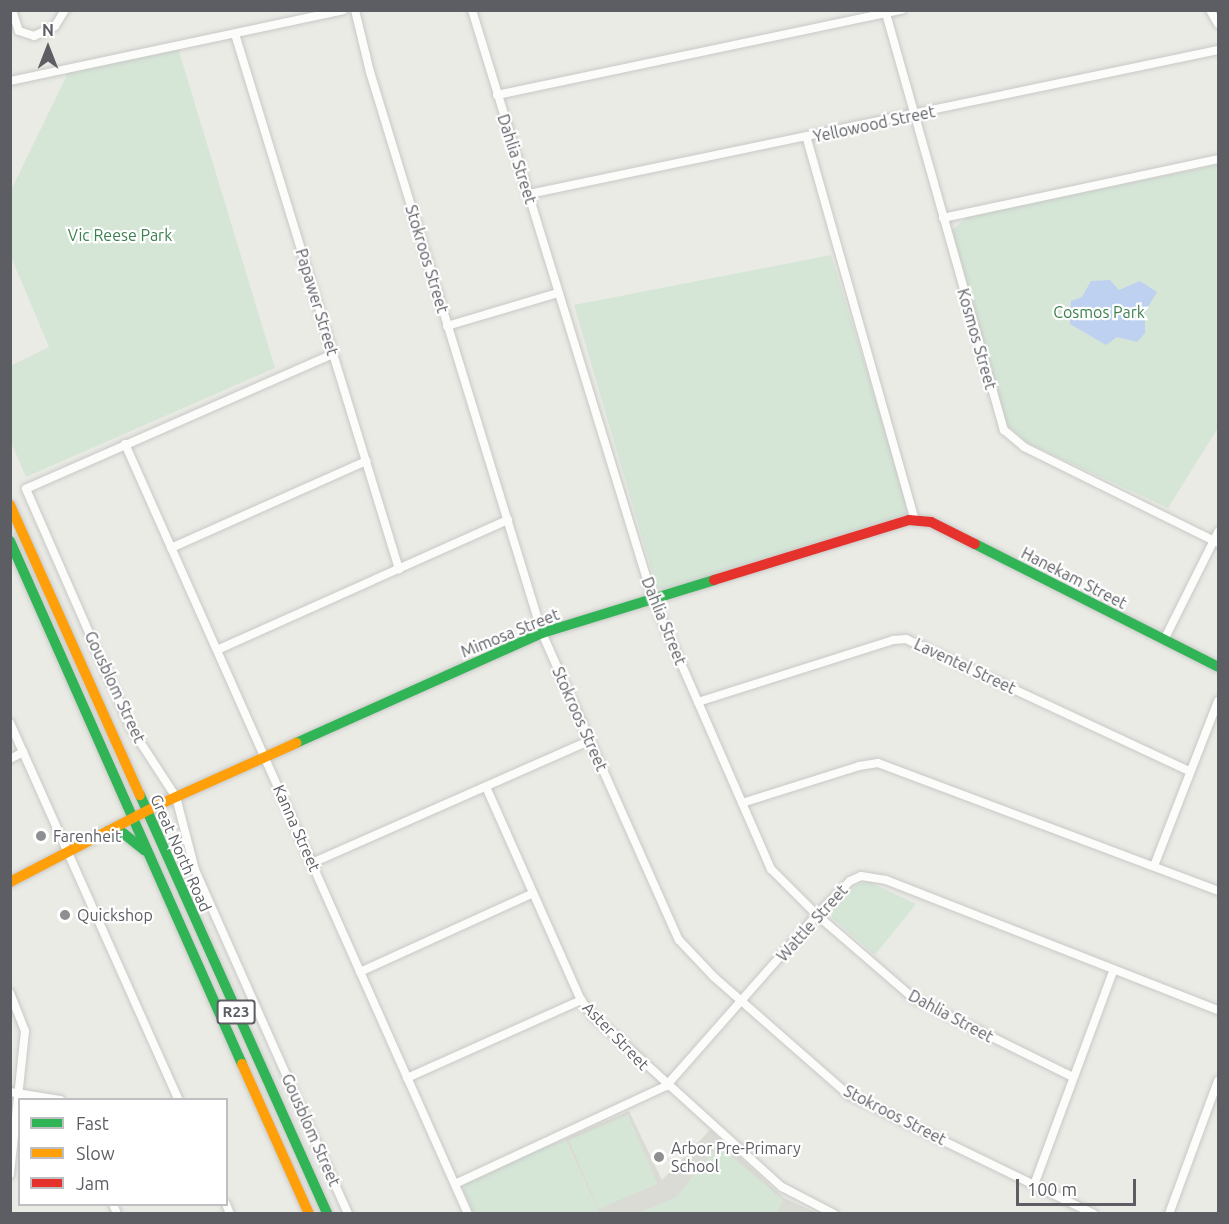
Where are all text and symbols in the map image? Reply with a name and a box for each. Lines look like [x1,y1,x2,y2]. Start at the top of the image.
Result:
north arrow [18,18,78,78]
text: N [42,21,54,39]
street label: Yellowood Street [811,102,937,146]
street label: Dahlia Street [493,112,541,206]
street label: Stokroos Street [401,203,453,315]
park label: Vic Reese Park [68,225,172,245]
street label: Papawer Street [292,246,342,358]
street label: Kosmos Street [953,286,1001,392]
park label: Cosmos Park [1053,302,1145,322]
street label: Hanekam Street [1018,543,1130,613]
street label: Dahlia Street [638,574,690,668]
street label: Mimosa Street [458,605,562,661]
street label: Gousblom Street [81,628,149,746]
street label: Laventel Street [911,634,1019,698]
street label: Stokroos Street [548,664,612,774]
street label: Kanna Street [269,782,325,874]
street label: Great North Road [147,791,215,915]
place label: Farenheit [53,826,121,846]
marker: Farenheit [34,829,48,843]
street label: Wattle Street [773,881,851,965]
place label: Quickshop [77,905,153,925]
marker: Quickshop [58,908,72,922]
street label: Dahlia Street [905,986,997,1046]
street label: Aster Street [579,998,653,1074]
road number: R23 [216,1000,256,1024]
street label: Gousblom Street [278,1071,344,1189]
street label: Stokroos Street [841,1081,949,1149]
legend [18,1098,228,1206]
text: Fast [76,1113,109,1133]
place label: Arbor Pre-Primary School [671,1138,801,1176]
text: Slow [76,1143,115,1163]
marker: Arbor Pre-Primary School [652,1150,666,1164]
scale bar [1019,1167,1139,1205]
text: Jam [76,1173,110,1193]
text: 100 m [1027,1179,1077,1199]

